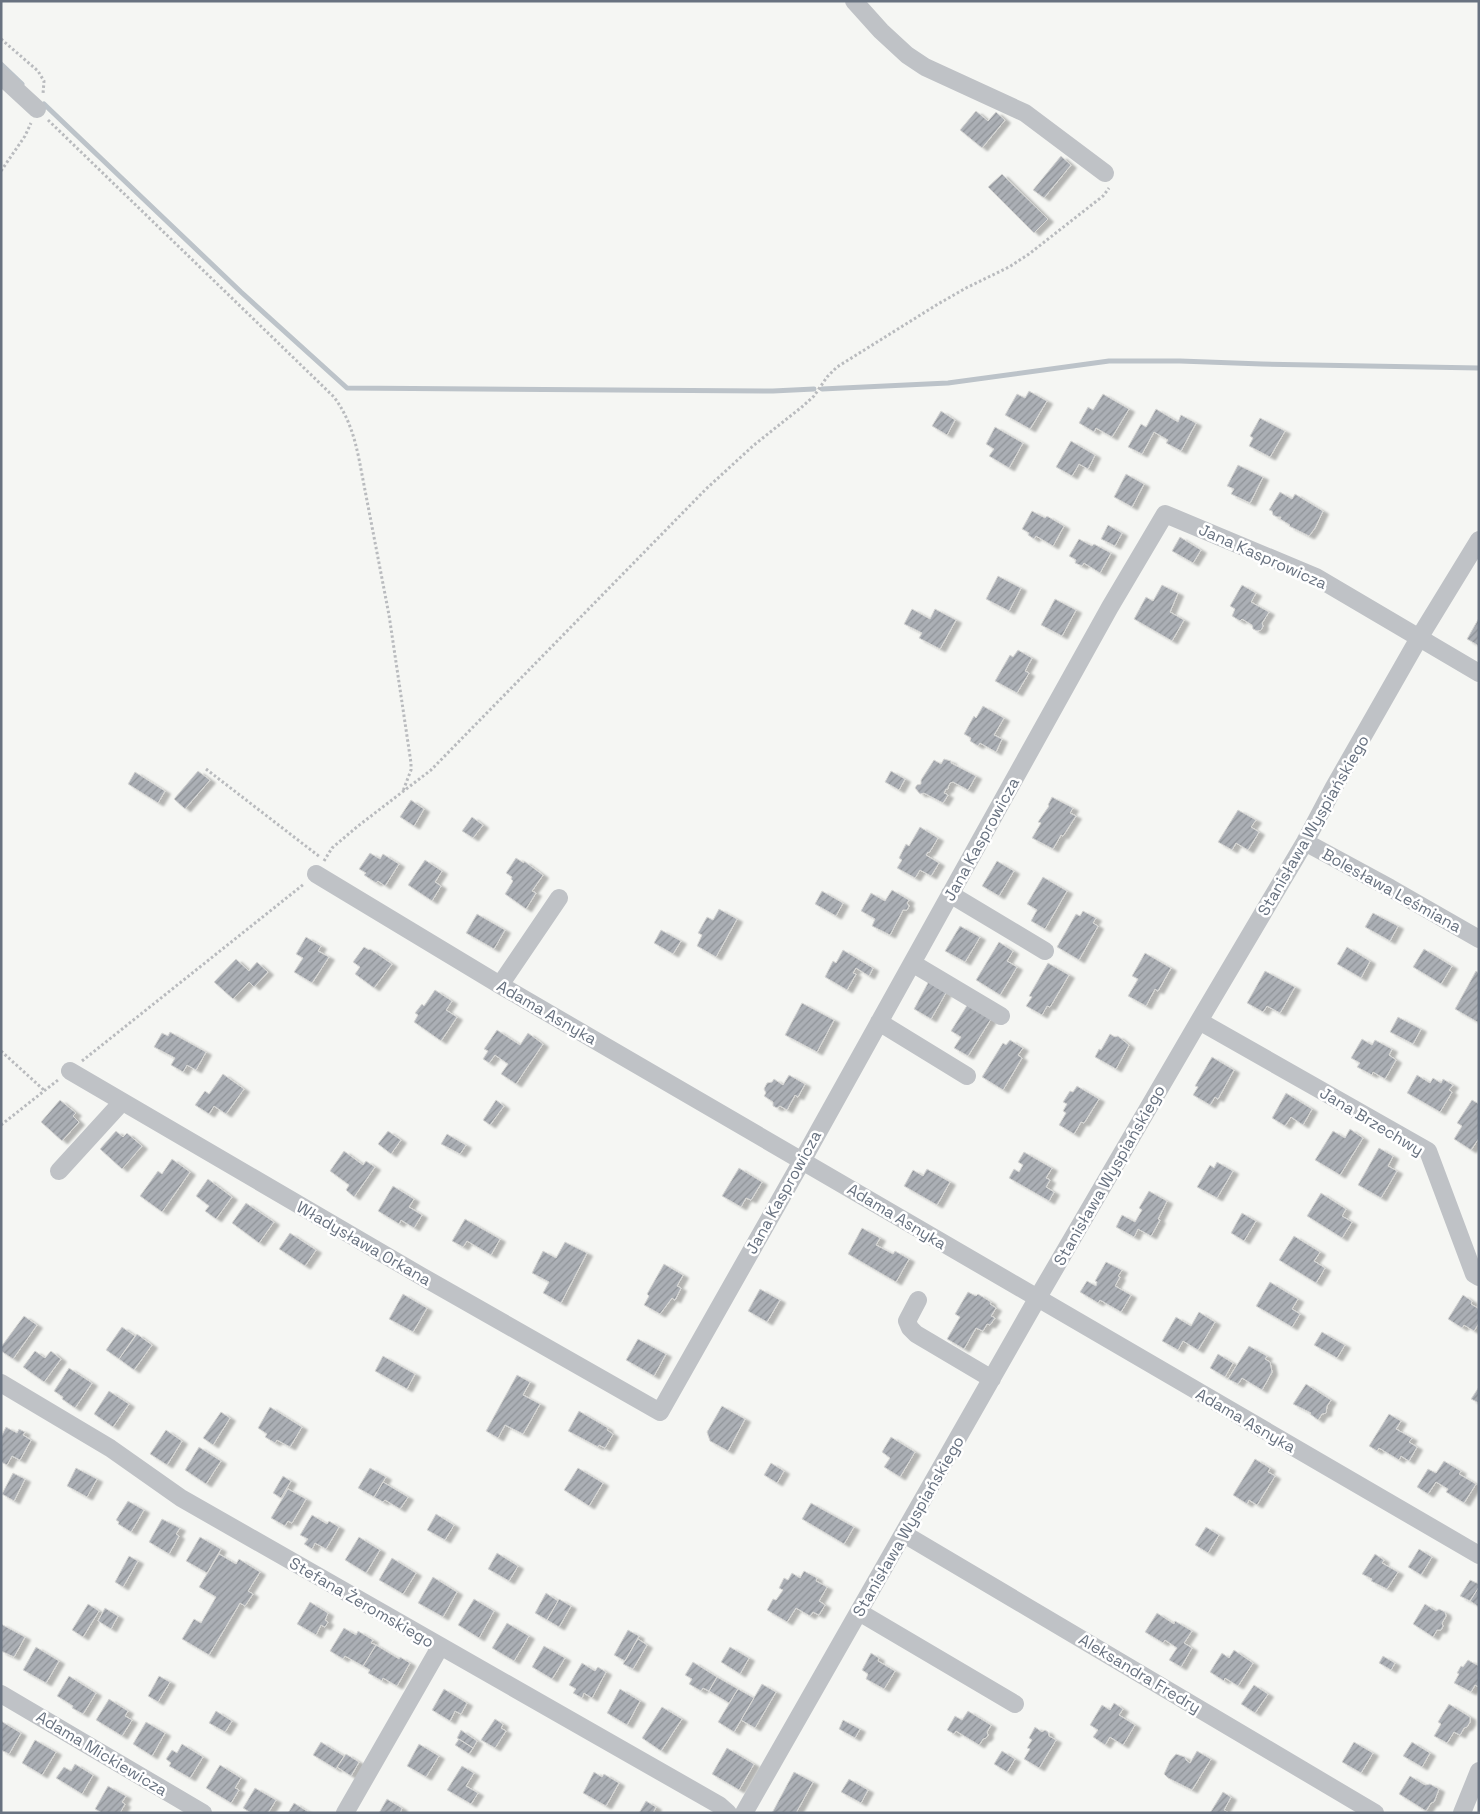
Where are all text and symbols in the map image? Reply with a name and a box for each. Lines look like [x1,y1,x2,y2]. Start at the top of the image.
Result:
street label: Jana Kasprowicza [1195,519,1330,594]
street label: Stanisława Wyspiańskiego [1253,731,1374,919]
street label: Jana Kasprowicza [939,774,1024,905]
street label: Bolesława Leśmiana [1319,844,1465,937]
street label: Adama Asnyka [493,975,601,1050]
street label: Stanisława Wyspiańskiego [1049,1081,1170,1269]
street label: Jana Brzechwy [1316,1082,1427,1161]
street label: Jana Kasprowicza [741,1127,826,1258]
street label: Adama Asnyka [843,1179,950,1254]
street label: Władysława Orkana [293,1196,435,1290]
street label: Adama Asnyka [1192,1383,1300,1458]
street label: Stanisława Wyspiańskiego [848,1432,969,1620]
street label: Stefana Żeromskiego [286,1552,438,1652]
street label: Aleksandra Fredry [1075,1629,1205,1718]
street label: Adama Mickiewicza [32,1706,171,1801]

